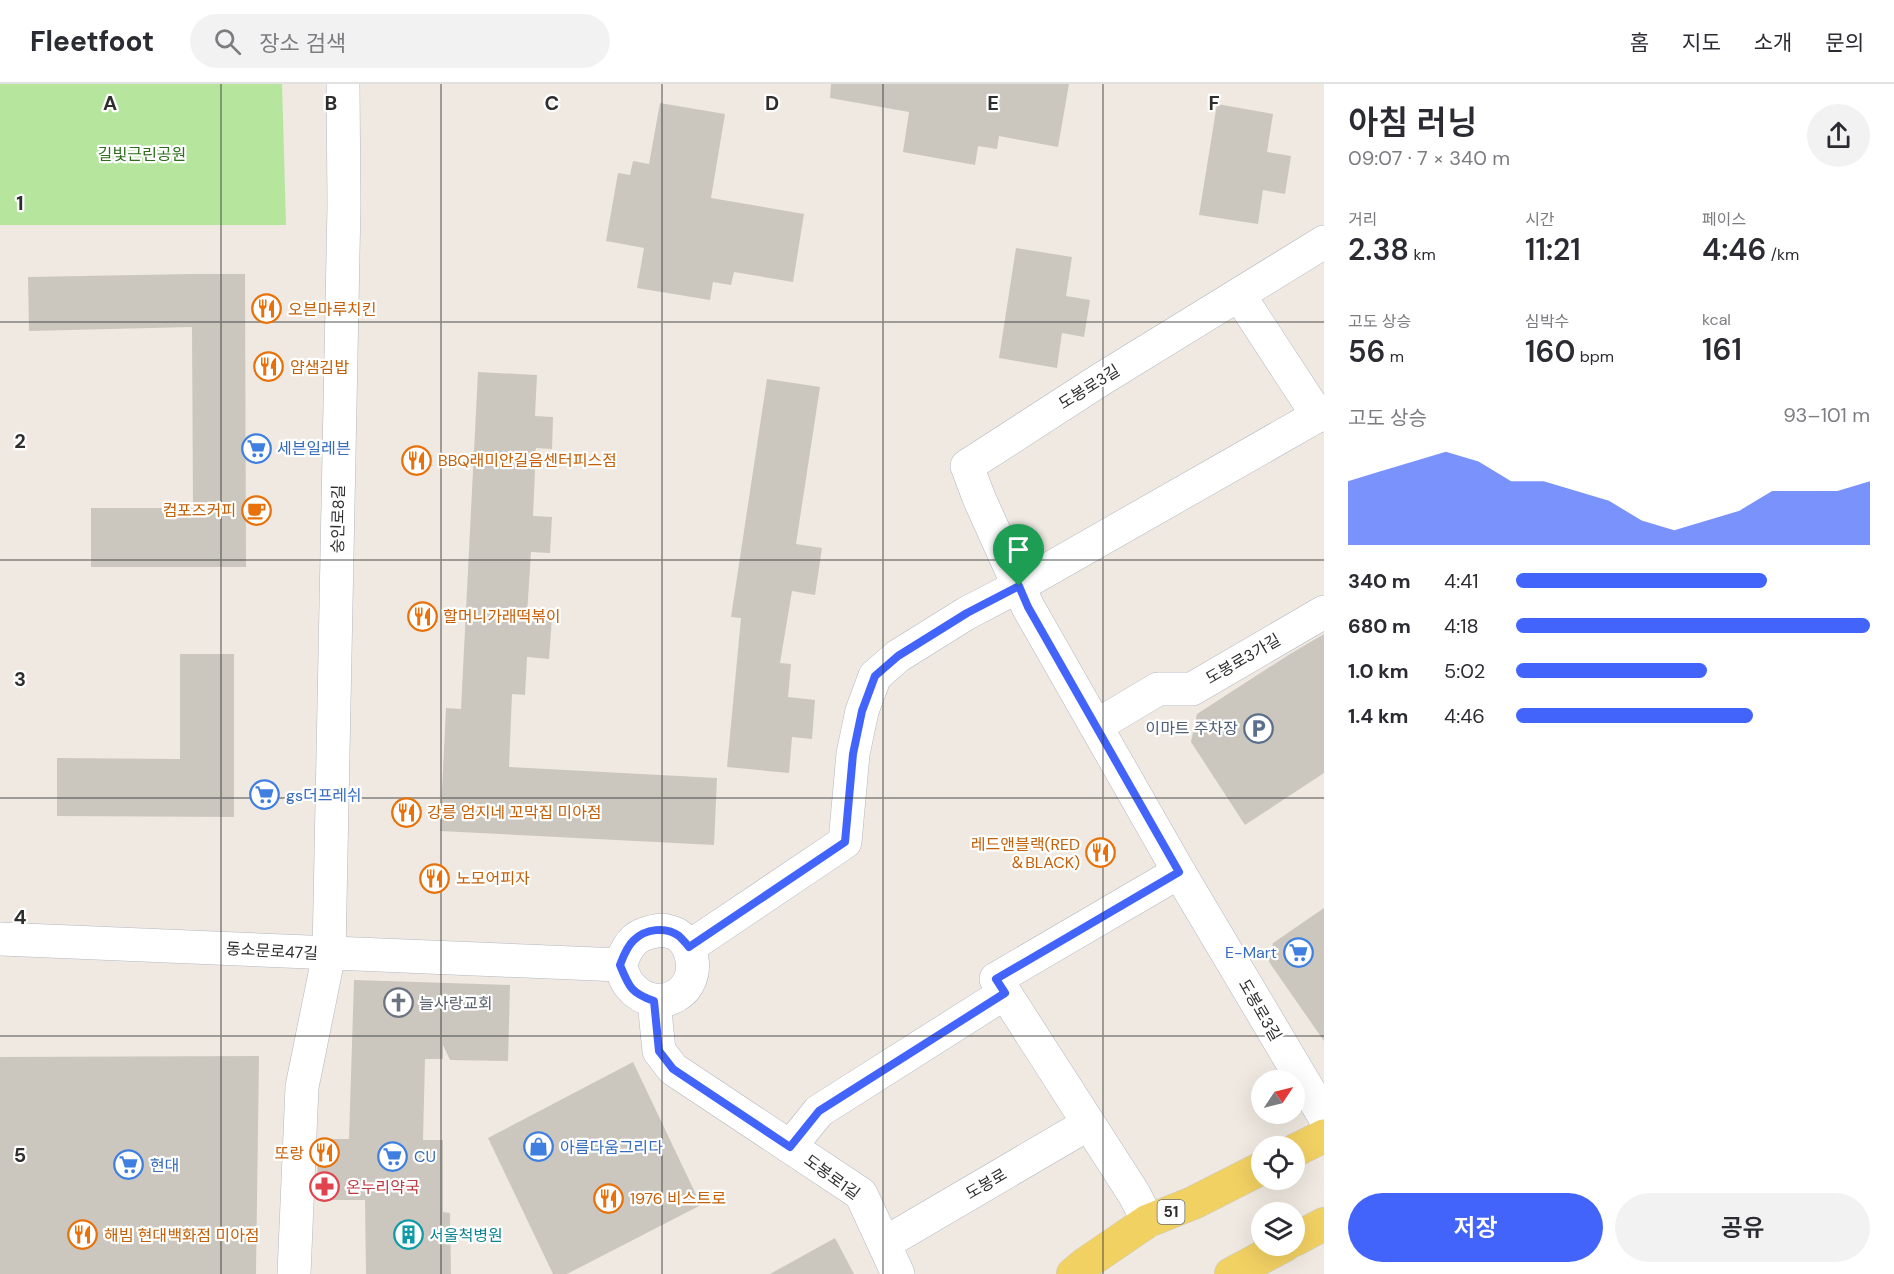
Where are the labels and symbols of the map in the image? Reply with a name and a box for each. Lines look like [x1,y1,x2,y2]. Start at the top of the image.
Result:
text: A [103,90,117,116]
text: B [325,90,337,116]
text: C [545,90,559,116]
text: D [765,90,779,116]
text: E [987,90,999,116]
text: F [1208,90,1220,116]
park label: 길빛근린공원 [98,144,186,165]
text: 1 [16,190,24,216]
restaurant icon: 오븐마루치킨 [251,293,283,325]
place label: 오븐마루치킨 [288,299,376,320]
restaurant icon: 얌샘김밥 [253,351,285,383]
place label: 얌샘김밥 [290,357,349,378]
street label: 도봉로3길 [1054,360,1124,414]
text: 2 [14,428,26,454]
supermarket icon: 세븐일레븐 [240,432,272,464]
place label: 세븐일레븐 [277,438,351,459]
restaurant icon: BBQ래미안길음센터피스점 [401,444,433,476]
place label: BBQ래미안길음센터피스점 [438,450,617,471]
street label: 숭인로8길 [327,485,349,553]
cafe icon: 컴포즈커피 [241,494,273,526]
place label: 컴포즈커피 [162,500,236,521]
pin [993,524,1044,586]
restaurant icon: 할머니가래떡볶이 [406,600,438,632]
place label: 할머니가래떡볶이 [443,606,561,627]
street label: 도봉로3가길 [1202,629,1284,689]
text: 3 [14,666,26,692]
parking icon: 이마트 주차장 [1243,712,1275,744]
place label: 이마트 주차장 [1145,718,1238,739]
supermarket icon: gs더프레쉬 [249,779,281,811]
place label: gs더프레쉬 [286,785,362,806]
restaurant icon: 강릉 엄지네 꼬막집 미아점 [390,796,422,828]
place label: 강릉 엄지네 꼬막집 미아점 [427,802,602,823]
place label: 레드앤블랙(RED ＆BLACK) [971,834,1080,873]
restaurant icon: 레드앤블랙(RED ＆BLACK) [1085,837,1117,869]
restaurant icon: 노모어피자 [419,862,451,894]
place label: 노모어피자 [456,868,530,889]
text: 4 [14,904,27,930]
supermarket icon: E-Mart [1282,936,1314,968]
street label: 동소문로47길 [226,938,318,964]
place label: E-Mart [1225,942,1277,963]
street label: 도봉로3길 [1234,975,1286,1045]
church icon: 늘사랑교회 [382,987,414,1019]
place label: 늘사랑교회 [419,993,493,1014]
north arrow [1251,1070,1305,1124]
shop icon: 아름다움그리다 [523,1131,555,1163]
restaurant icon: 또랑 [309,1137,341,1169]
place label: 아름다움그리다 [560,1137,663,1158]
supermarket icon: CU [377,1140,409,1172]
text: 5 [14,1142,26,1168]
place label: 또랑 [275,1143,304,1164]
place label: CU [414,1146,436,1167]
supermarket icon: 현대 [113,1149,145,1181]
street label: 도봉로1길 [800,1150,864,1204]
place label: 현대 [150,1155,179,1176]
street label: 도봉로 [962,1164,1011,1204]
pharmacy icon: 온누리약국 [309,1171,341,1203]
place label: 온누리약국 [346,1177,420,1198]
restaurant icon: 1976 비스트로 [593,1182,625,1214]
place label: 1976 비스트로 [630,1188,726,1209]
road number: 51 [1158,1200,1184,1224]
restaurant icon: 해빔 현대백화점 미아점 [67,1219,99,1251]
building icon: 서울척병원 [392,1219,424,1251]
place label: 해빔 현대백화점 미아점 [104,1225,260,1246]
place label: 서울척병원 [429,1225,503,1246]

